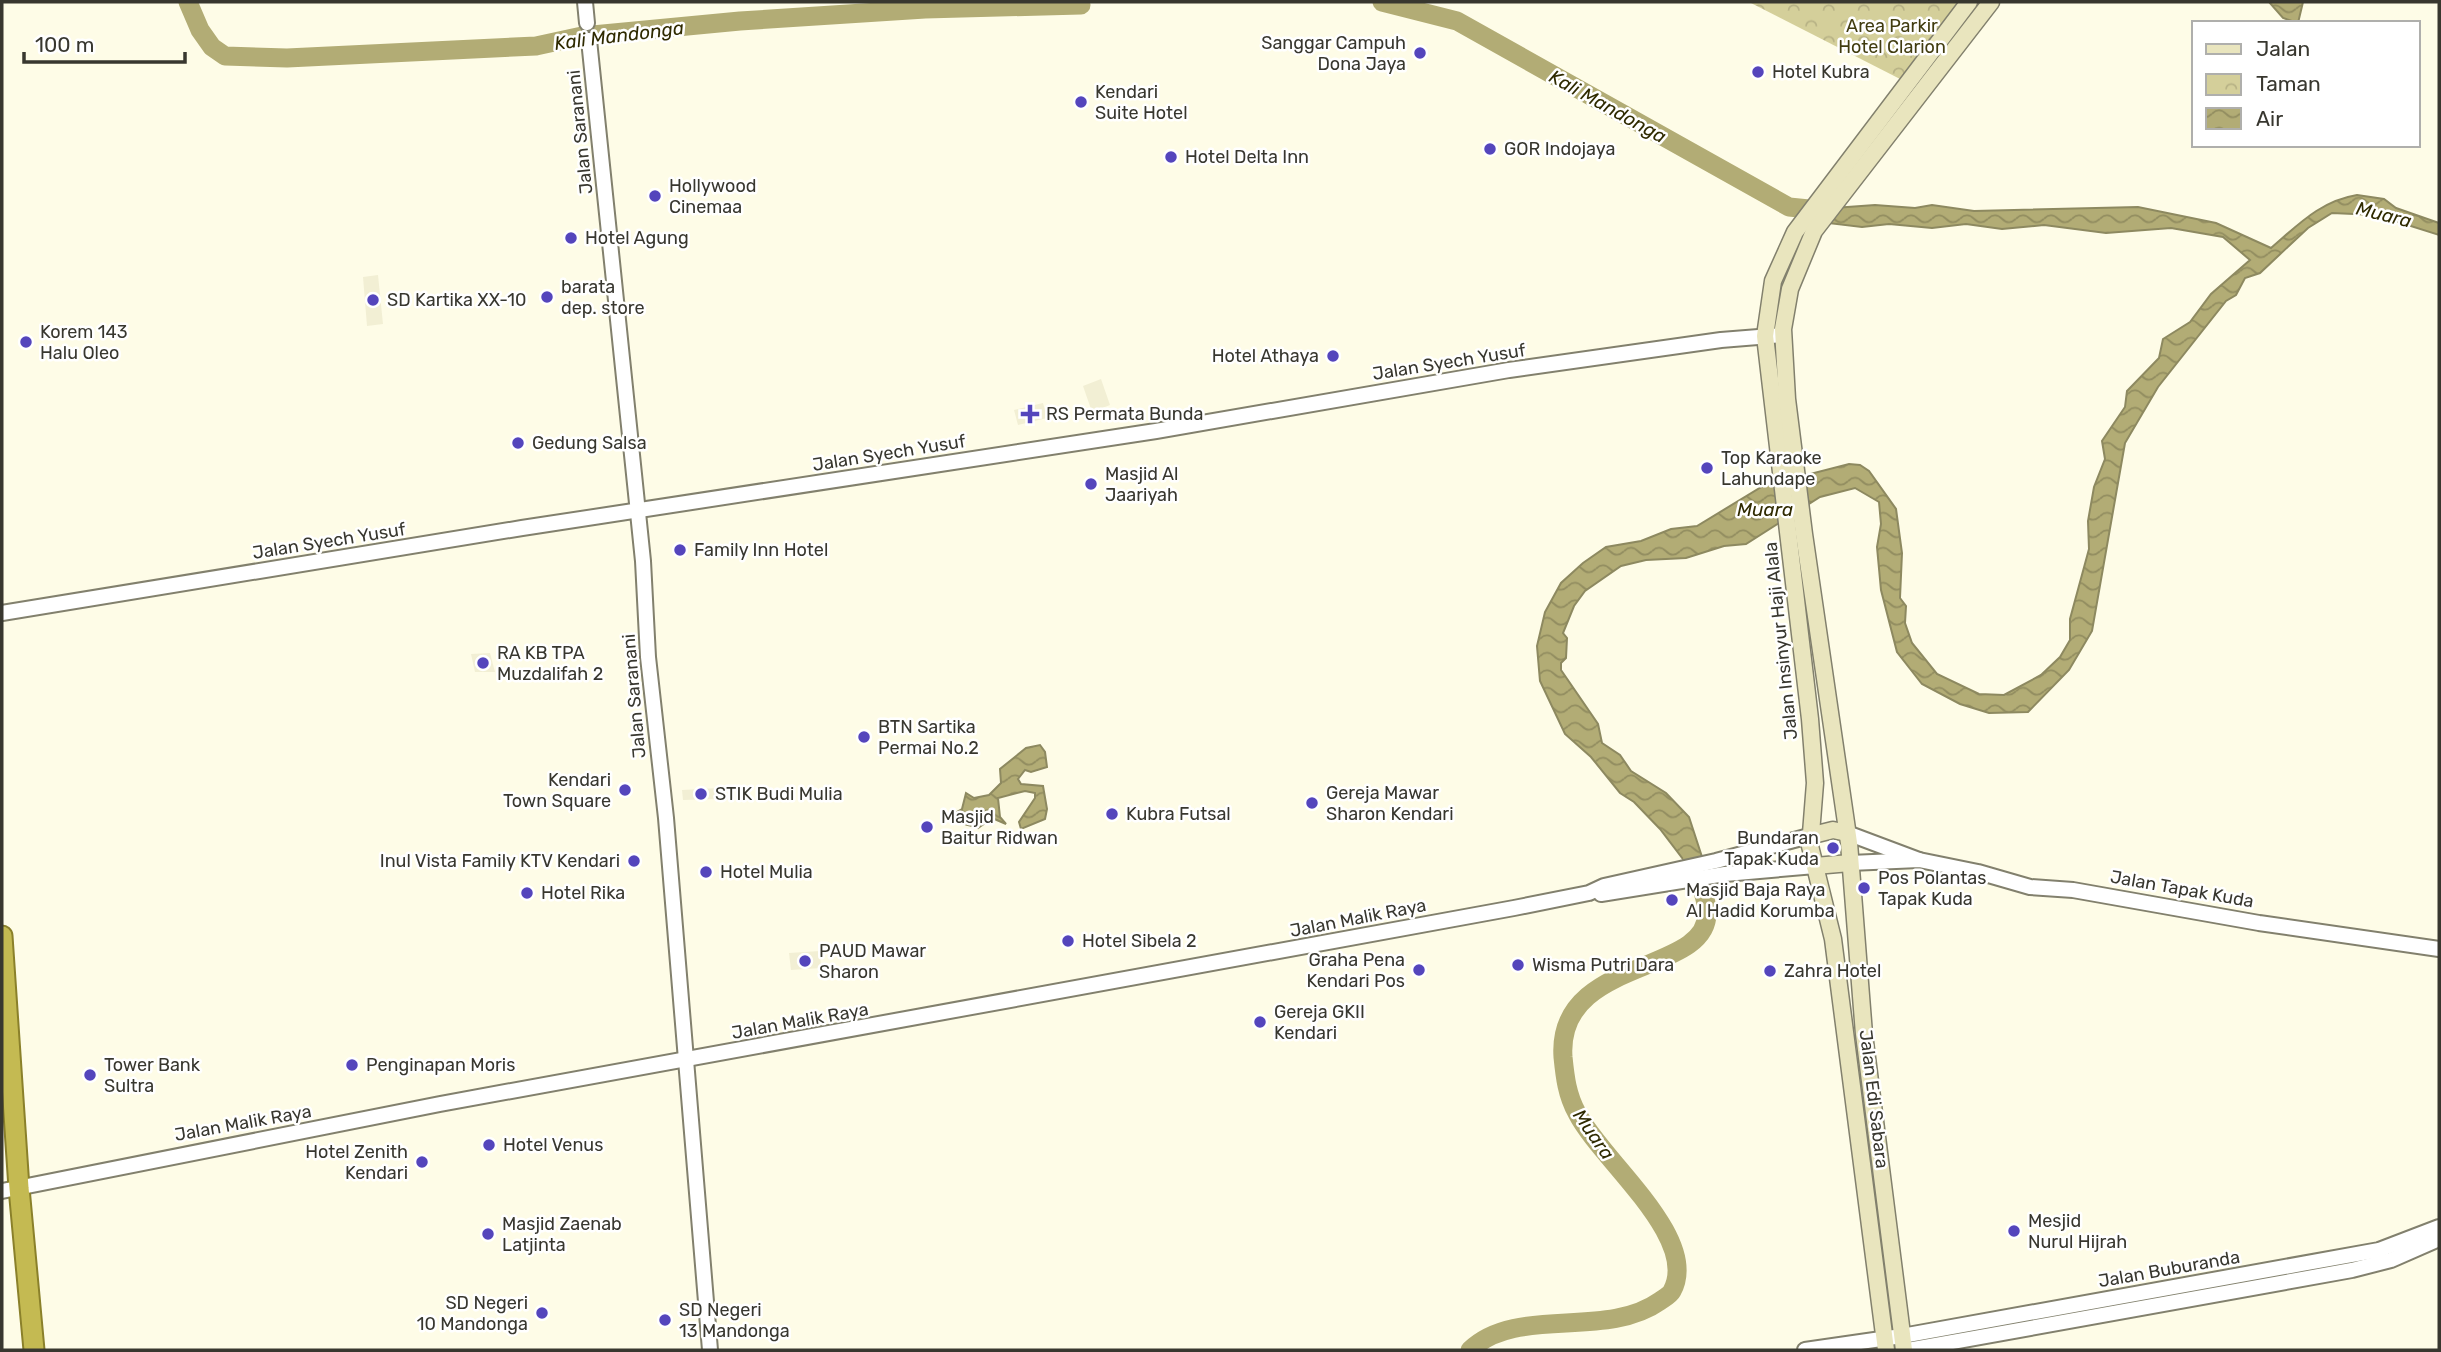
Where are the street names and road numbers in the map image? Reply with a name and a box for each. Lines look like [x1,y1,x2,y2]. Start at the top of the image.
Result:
street label: Jalan Saranani [563,69,597,195]
street label: Jalan Syech Yusuf [1371,339,1527,385]
street label: Jalan Syech Yusuf [811,430,967,476]
street label: Jalan Syech Yusuf [251,518,407,564]
street label: Jalan Insinyur Haji Alala [1760,541,1802,741]
street label: Jalan Saranani [618,633,650,759]
street label: Jalan Tapak Kuda [2109,866,2255,912]
street label: Jalan Malik Raya [1288,894,1428,942]
street label: Jalan Malik Raya [730,998,870,1044]
street label: Jalan Edi Sabara [1855,1028,1893,1170]
street label: Jalan Malik Raya [173,1100,313,1146]
street label: Jalan Buburanda [2096,1246,2242,1292]

